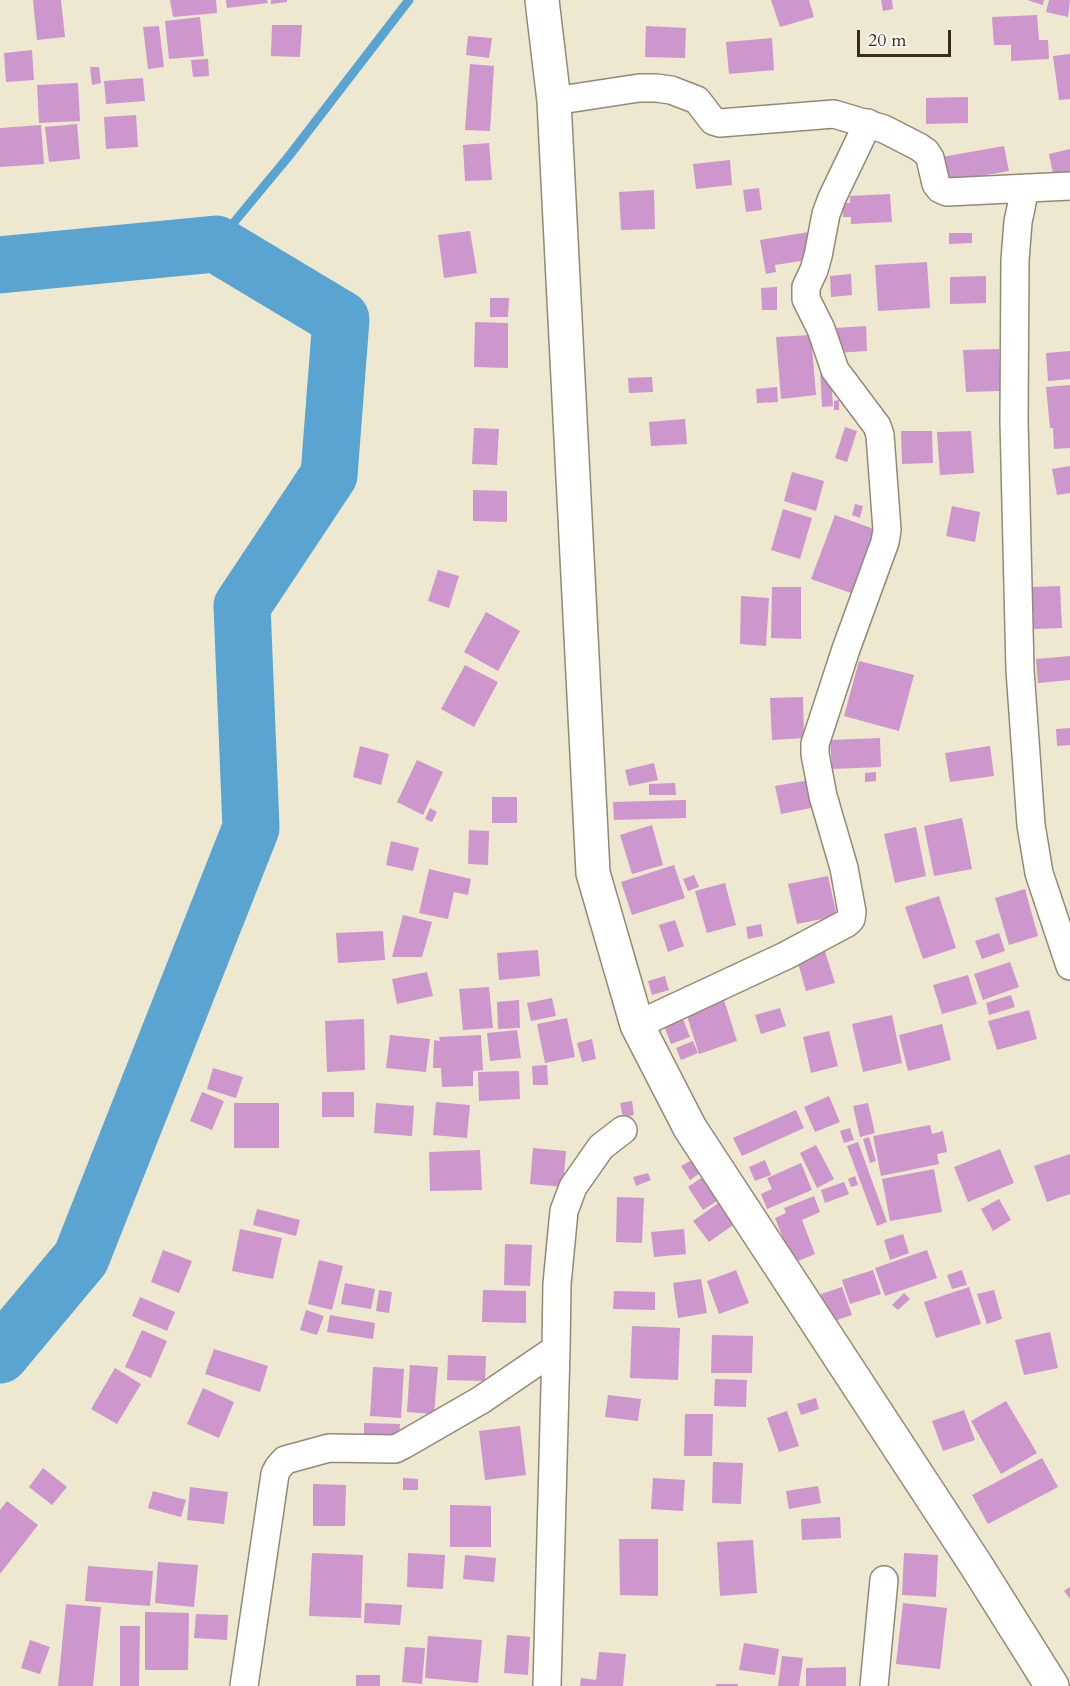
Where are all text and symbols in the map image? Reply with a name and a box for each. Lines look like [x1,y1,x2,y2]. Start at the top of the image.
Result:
scale bar [860,18,954,56]
text: 20 m [868,28,907,53]

